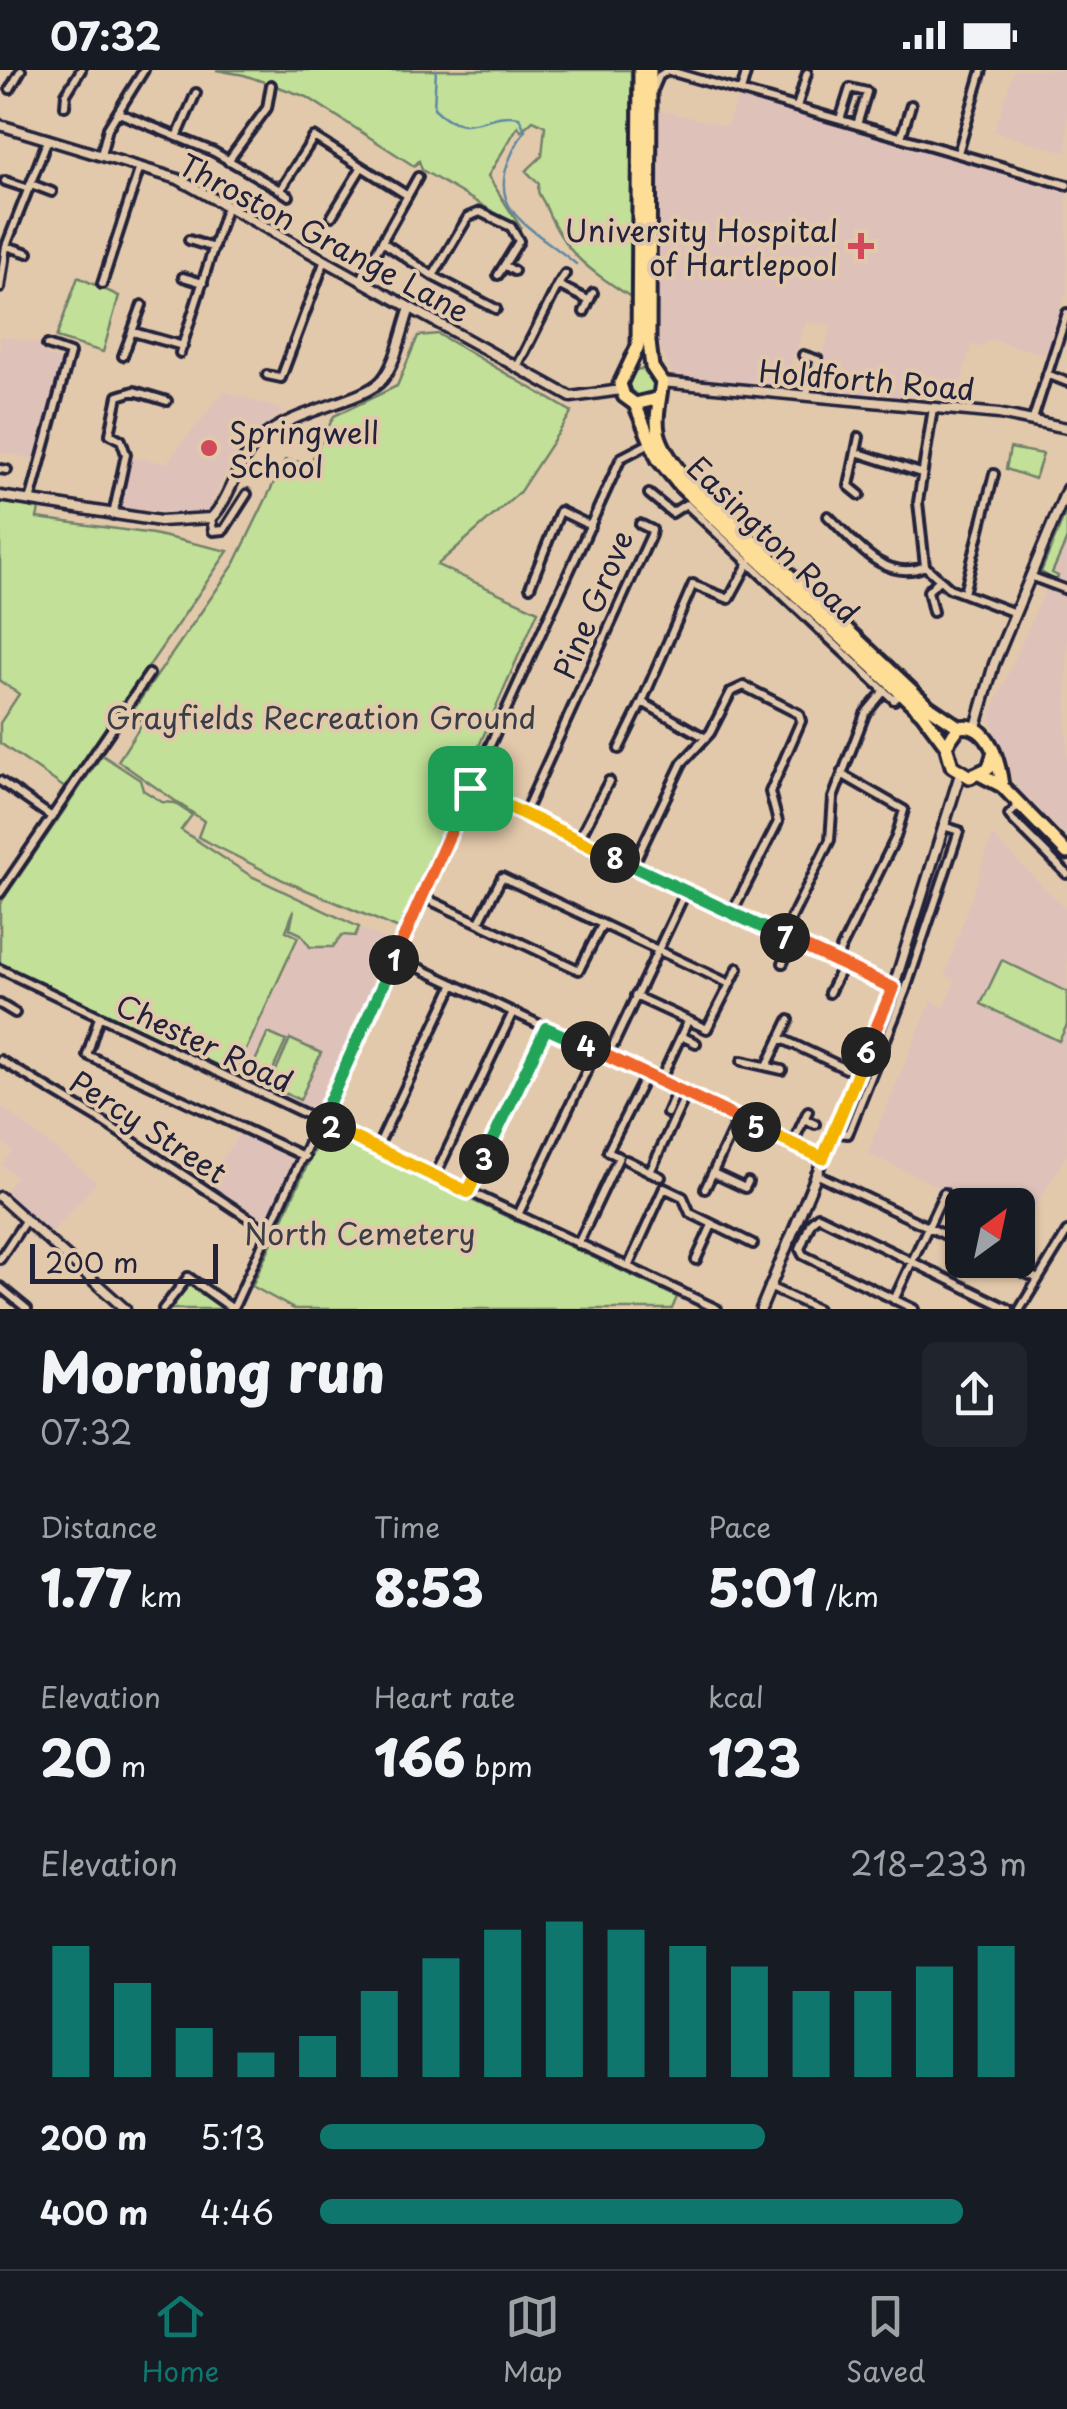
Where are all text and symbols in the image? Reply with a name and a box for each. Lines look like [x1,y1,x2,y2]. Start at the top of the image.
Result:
text: 07:32 [50,7,161,64]
street label: Throston Grange Lane [172,141,478,333]
place label: University Hospital of Hartlepool [564,207,838,286]
marker: University Hospital of Hartlepool [848,233,874,259]
street label: Holdforth Road [757,347,977,411]
place label: Springwell School [229,409,379,488]
marker: Springwell School [198,437,220,459]
street label: Easington Road [678,445,870,633]
street label: Pine Grove [540,523,644,685]
park label: Grayfields Recreation Ground [106,694,536,739]
pin [428,746,513,831]
icon: arrive [443,761,498,816]
pin: 8 [590,833,640,883]
text: 8 [606,836,624,879]
pin: 7 [760,913,810,963]
text: 7 [777,916,793,959]
pin: 1 [369,935,419,985]
text: 1 [387,938,401,981]
street label: Chester Road [109,981,301,1103]
pin: 4 [561,1021,611,1071]
text: 4 [576,1024,596,1067]
pin: 6 [841,1027,891,1077]
text: 6 [856,1030,876,1073]
street label: Percy Street [62,1058,236,1194]
pin: 2 [306,1102,356,1152]
pin: 5 [731,1102,781,1152]
text: 2 [321,1105,341,1148]
text: 5 [747,1105,765,1148]
pin: 3 [459,1134,509,1184]
text: 3 [475,1137,493,1180]
north arrow [945,1188,1035,1278]
map controls [945,1188,1035,1278]
park label: North Cemetery [244,1210,476,1255]
scale bar [30,1239,218,1284]
text: 200 m [45,1240,138,1283]
text: Morning run [40,1329,385,1412]
button: share [922,1342,1027,1447]
text: 07:32 [40,1408,132,1456]
text: Distance [40,1505,158,1548]
text: Time [374,1505,440,1548]
text: Pace [708,1505,771,1548]
text: 1.77 [40,1548,131,1624]
text: 8:53 [374,1548,484,1624]
text: 5:01 [708,1548,816,1624]
text: km [131,1574,182,1617]
text: /km [816,1574,879,1617]
text: Elevation [40,1675,161,1718]
text: Heart rate [374,1675,515,1718]
text: kcal [708,1675,764,1718]
text: 20 [40,1718,112,1794]
text: 166 [374,1718,466,1794]
text: 123 [708,1718,801,1794]
text: m [112,1744,146,1787]
text: bpm [466,1744,533,1787]
text: Elevation [40,1839,178,1887]
text: 218–233 m [850,1839,1027,1887]
text: 200 m [40,2113,147,2161]
text: 5:13 [200,2113,265,2161]
text: 400 m [40,2188,148,2236]
text: 4:46 [200,2188,274,2236]
tab: Home [142,2289,219,2392]
tab: Map [503,2289,563,2392]
tab: Saved [846,2289,925,2392]

